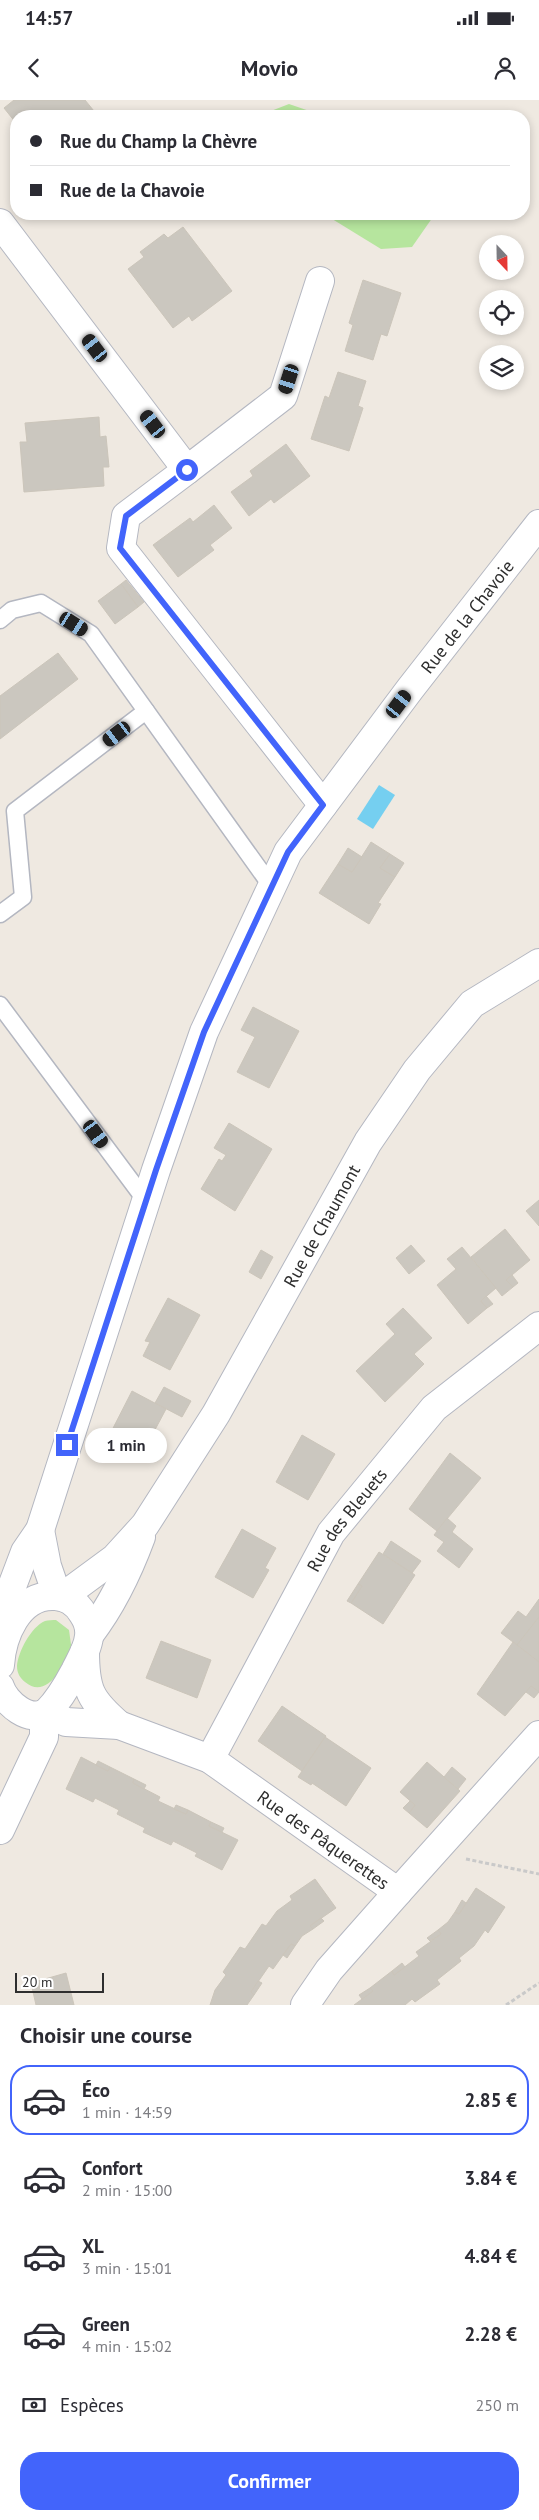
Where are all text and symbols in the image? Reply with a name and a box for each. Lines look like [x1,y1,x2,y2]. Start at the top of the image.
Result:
text: 14:57 [25,6,73,30]
icon: back [20,54,48,82]
text: Movio [241,54,298,82]
icon: person [491,54,519,82]
text: Rue du Champ la Chèvre [60,129,257,153]
text: Rue de la Chavoie [60,178,205,202]
north arrow [479,235,524,280]
map controls [479,235,524,390]
button: locate [479,290,524,335]
car [79,332,110,364]
button: layers [479,345,524,390]
car [277,362,300,396]
car [137,408,168,440]
route start [176,459,198,481]
street label: Rue de la Chavoie [415,555,518,678]
car [57,610,90,638]
car [383,688,414,720]
car [100,719,133,749]
car [81,1117,110,1151]
street label: Rue de Chaumont [278,1160,365,1291]
callout: 1 min [84,1428,167,1462]
route end [56,1434,78,1456]
text: 1 min [106,1435,146,1455]
street label: Rue des Bleuets [301,1463,391,1575]
street label: Rue des Pâquerettes [253,1785,394,1894]
scale bar [15,1970,104,1993]
text: 20 m [22,1973,52,1991]
text: Choisir une course [20,2021,192,2049]
icon: car [22,2078,67,2123]
text: Éco [82,2078,110,2102]
text: 2.85 € [464,2088,517,2112]
text: 1 min · 14:59 [82,2102,172,2122]
icon: car [22,2156,67,2201]
text: Confort [82,2156,143,2180]
text: 3.84 € [464,2166,517,2190]
text: 2 min · 15:00 [82,2180,172,2200]
icon: car [22,2234,67,2279]
text: XL [82,2234,104,2258]
text: 4.84 € [464,2244,517,2268]
text: 3 min · 15:01 [82,2258,172,2278]
icon: car [22,2312,67,2357]
text: Green [82,2312,130,2336]
text: 2.28 € [464,2322,517,2346]
text: 4 min · 15:02 [82,2336,172,2356]
icon: cash [20,2391,48,2419]
text: Espèces [60,2393,124,2417]
text: 250 m [476,2395,519,2415]
button: Confirmer [20,2452,519,2510]

